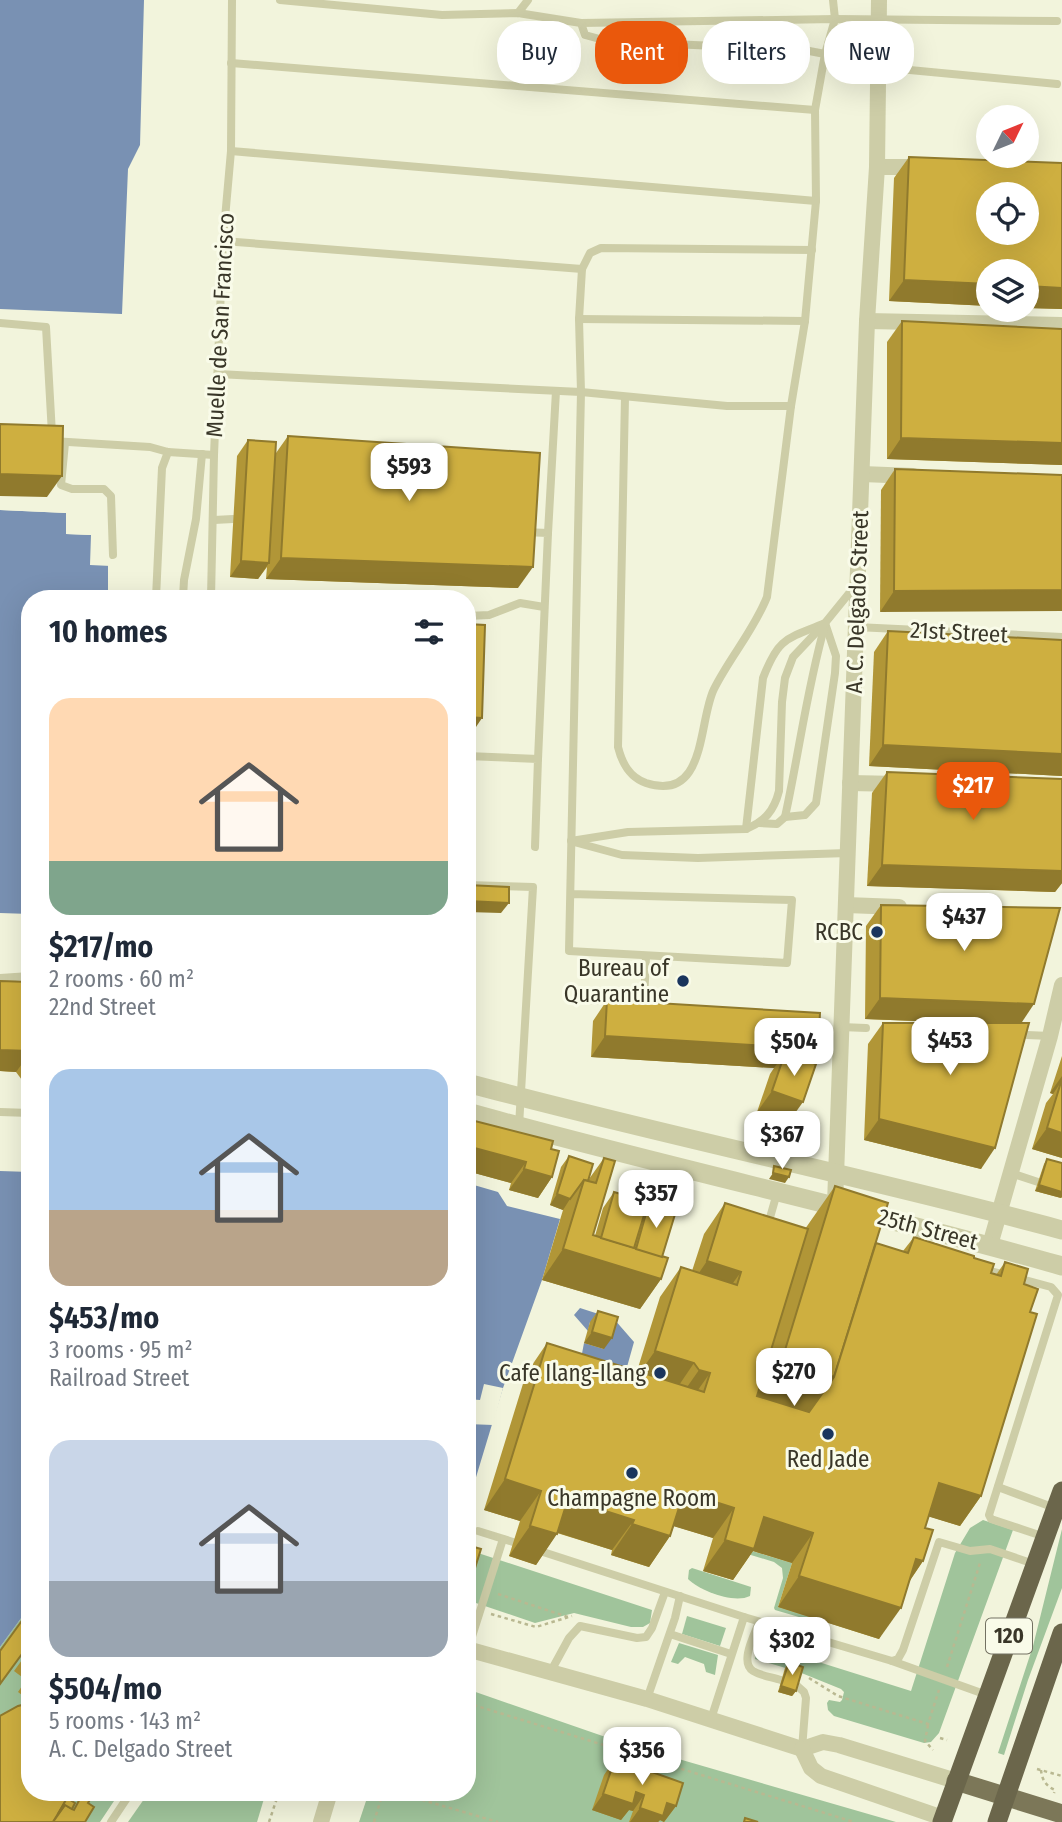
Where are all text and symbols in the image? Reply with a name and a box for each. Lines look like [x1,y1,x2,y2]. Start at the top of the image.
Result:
chip: Buy [497,21,581,84]
chip: Rent [595,21,688,84]
chip: Filters [702,21,810,84]
chip: New [824,21,914,84]
north arrow [976,105,1040,168]
map controls [976,105,1039,322]
button: locate [976,182,1039,245]
street label: Muelle de San Francisco [200,212,240,438]
button: layers [976,259,1039,322]
pin: $593 [368,444,450,503]
text: $593 [387,452,431,480]
street label: A. C. Delgado Street [840,509,874,694]
icon: filters [410,613,448,651]
text: 10 homes [49,614,167,650]
street label: 21st Street [909,615,1009,649]
icon: home [186,744,312,870]
pin: $217 [932,762,1014,822]
text: $217 [952,771,994,799]
pin: $437 [923,894,1005,953]
text: $437 [942,902,986,930]
place label: RCBC [815,918,863,946]
marker: RCBC [869,924,885,940]
text: $217/mo [49,929,153,965]
place label: Bureau of Quarantine [564,954,671,1008]
text: 2 rooms · 60 m² [49,965,194,993]
marker: Bureau of Quarantine [675,973,691,989]
text: 22nd Street [49,993,156,1021]
pin: $504 [753,1018,835,1078]
pin: $453 [909,1018,991,1077]
text: $453 [927,1026,973,1054]
text: $504 [770,1027,818,1055]
pin: $367 [741,1112,823,1171]
icon: home [186,1115,312,1241]
text: $367 [760,1120,804,1148]
pin: $357 [615,1170,697,1230]
text: $357 [635,1179,677,1207]
street label: 25th Street [875,1202,981,1256]
text: $453/mo [49,1300,159,1336]
text: 3 rooms · 95 m² [49,1336,193,1364]
pin: $270 [753,1348,835,1408]
text: $270 [772,1357,816,1385]
place label: Cafe Ilang-Ilang [499,1359,646,1387]
text: Railroad Street [49,1364,189,1392]
marker: Cafe Ilang-Ilang [652,1365,668,1381]
marker: Red Jade [820,1426,836,1442]
place label: Red Jade [787,1445,869,1473]
marker: Champagne Room [624,1465,640,1481]
place label: Champagne Room [547,1484,717,1512]
icon: home [186,1486,312,1612]
pin: $302 [751,1618,833,1677]
road number: 120 [986,1618,1032,1654]
text: $302 [769,1626,815,1654]
text: $504/mo [49,1671,162,1707]
text: 5 rooms · 143 m² [49,1707,201,1735]
pin: $356 [601,1728,683,1787]
text: A. C. Delgado Street [49,1735,232,1763]
text: $356 [619,1736,665,1764]

